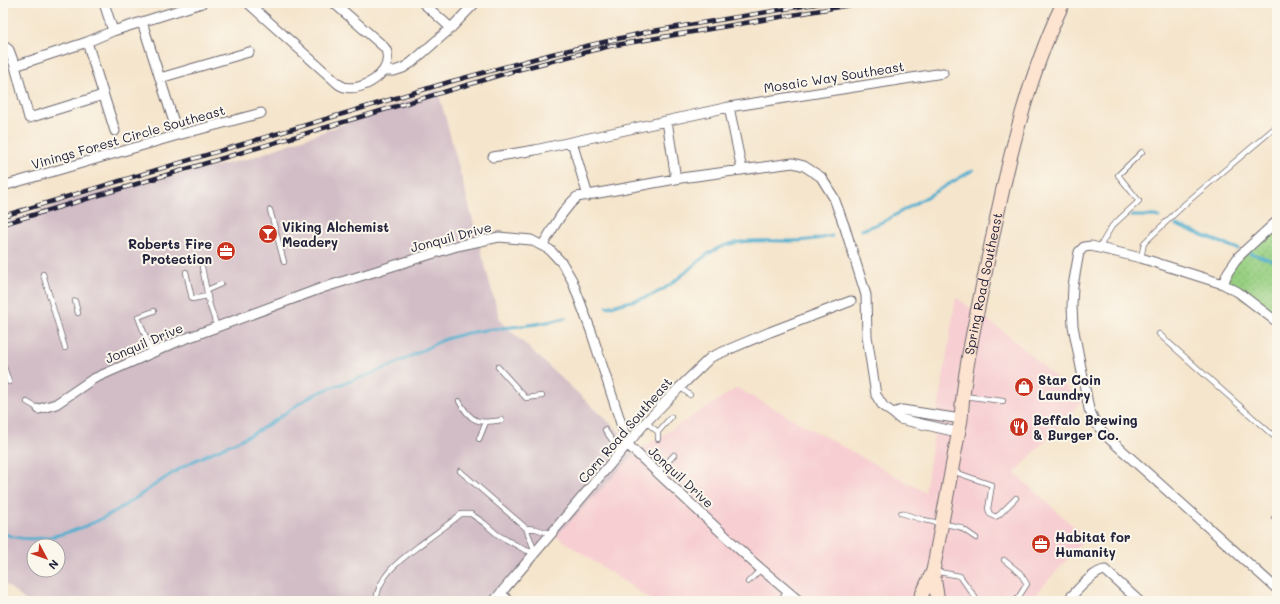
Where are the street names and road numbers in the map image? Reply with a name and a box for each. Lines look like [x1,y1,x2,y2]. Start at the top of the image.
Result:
street label: Mosaic Way Southeast [762,57,906,96]
street label: Vinings Forest Circle Southeast [29,101,227,172]
street label: Spring Road Southeast [960,210,1006,356]
street label: Jonquil Drive [408,218,493,256]
street label: Jonquil Drive [102,318,185,367]
street label: Corn Road Southeast [574,373,675,486]
street label: Jonquil Drive [645,442,718,511]

